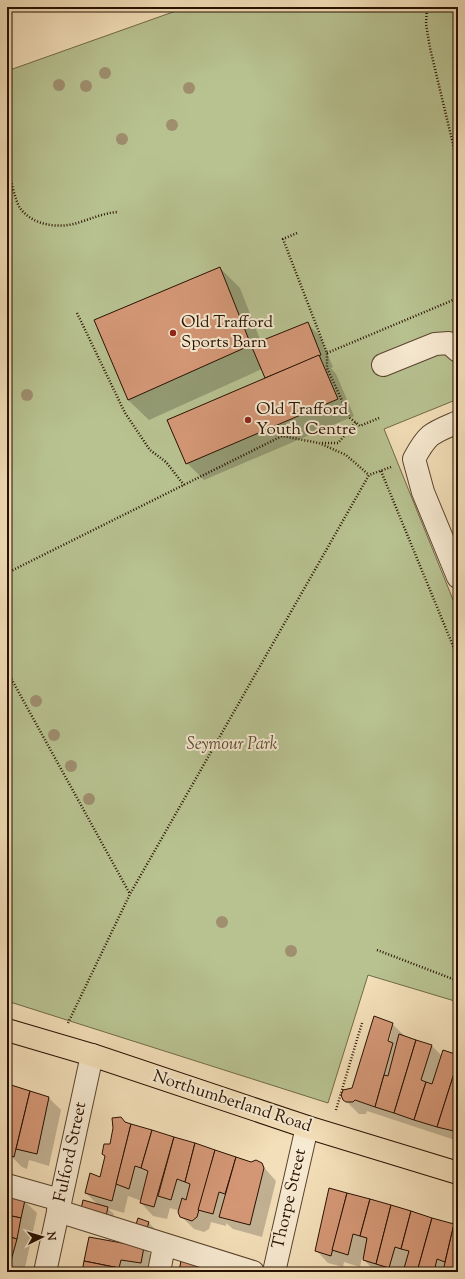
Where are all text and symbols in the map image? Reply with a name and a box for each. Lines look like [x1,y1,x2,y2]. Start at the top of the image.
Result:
place label: Old Trafford Sports Barn [181,311,274,355]
marker: Old Trafford Sports Barn [168,328,178,338]
place label: Old Trafford Youth Centre [256,398,356,442]
marker: Old Trafford Youth Centre [243,415,253,425]
park label: Seymour Park [187,733,278,757]
street label: Northumberland Road [149,1065,315,1139]
street label: Fulford Street [49,1099,93,1204]
street label: Thorpe Street [267,1146,313,1252]
north arrow [22,1217,62,1257]
text: N [43,1230,59,1242]

